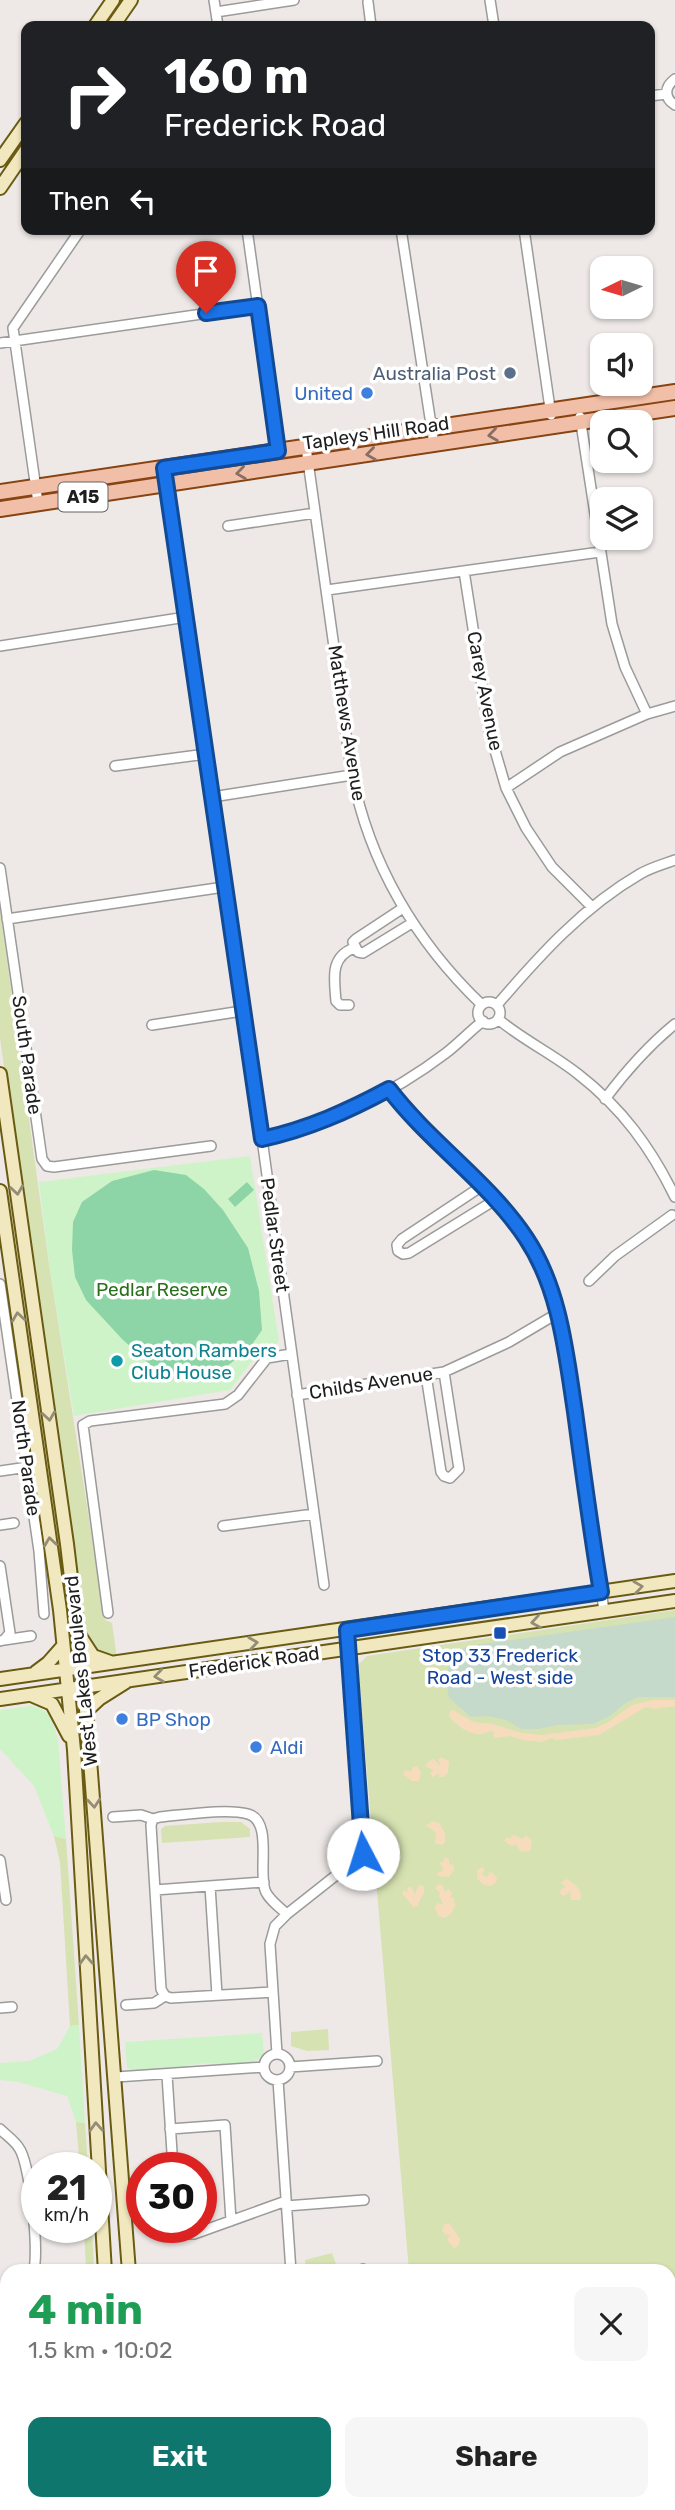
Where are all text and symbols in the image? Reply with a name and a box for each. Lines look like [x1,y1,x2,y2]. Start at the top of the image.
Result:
text: 160 m [164,47,309,105]
icon: right [49,49,140,140]
text: Frederick Road [164,106,386,144]
icon: left [124,182,162,220]
text: Then [49,186,110,217]
pin [176,241,236,313]
icon: arrive [187,252,225,290]
north arrow [590,256,653,318]
map controls [590,256,653,550]
button: sound [590,333,653,396]
place label: Australia Post [373,362,497,385]
marker: Australia Post [502,365,518,381]
place label: United [294,382,353,405]
marker: United [359,385,375,401]
button: search [590,410,653,473]
street label: Tapleys Hill Road [301,411,451,455]
one-way arrow [487,428,499,443]
one-way arrow [365,446,377,461]
one-way arrow [235,465,247,480]
road number: A15 [58,482,108,512]
button: layers [590,487,653,550]
street label: Carey Avenue [462,629,508,753]
street label: Matthews Avenue [323,643,371,803]
street label: South Parade [7,994,47,1116]
street label: Pedlar Street [256,1176,295,1294]
one-way arrow [9,1185,24,1196]
park label: Pedlar Reserve [96,1278,228,1301]
one-way arrow [11,1311,26,1323]
place label: Seaton Rambers Club House [131,1339,277,1384]
marker: Seaton Rambers Club House [109,1353,125,1369]
street label: Childs Avenue [307,1362,435,1404]
street label: North Parade [6,1398,46,1518]
one-way arrow [42,1410,57,1421]
one-way arrow [43,1536,58,1548]
street label: West Lakes Boulevard [60,1575,102,1767]
one-way arrow [632,1579,644,1594]
one-way arrow [531,1614,542,1629]
marker: Stop 33 Frederick Road - West side [492,1625,508,1641]
one-way arrow [247,1636,258,1651]
street label: Frederick Road [187,1641,321,1683]
place label: Stop 33 Frederick Road - West side [422,1644,578,1689]
one-way arrow [154,1668,165,1683]
place label: BP Shop [136,1708,211,1731]
marker: BP Shop [114,1711,130,1727]
place label: Aldi [270,1736,303,1759]
marker: Aldi [248,1739,264,1755]
one-way arrow [86,1798,101,1809]
position arrow [326,1817,400,1891]
one-way arrow [79,1955,94,1966]
one-way arrow [89,2121,104,2132]
speed limit sign: 30 [126,2152,217,2243]
text: 21 [46,2167,87,2209]
text: km/h [44,2204,89,2226]
text: 4 min [28,2285,143,2335]
button: close [574,2287,648,2361]
text: 1.5 km · 10:02 [28,2336,173,2364]
button: Exit [28,2417,331,2497]
button: Share [345,2417,648,2497]

